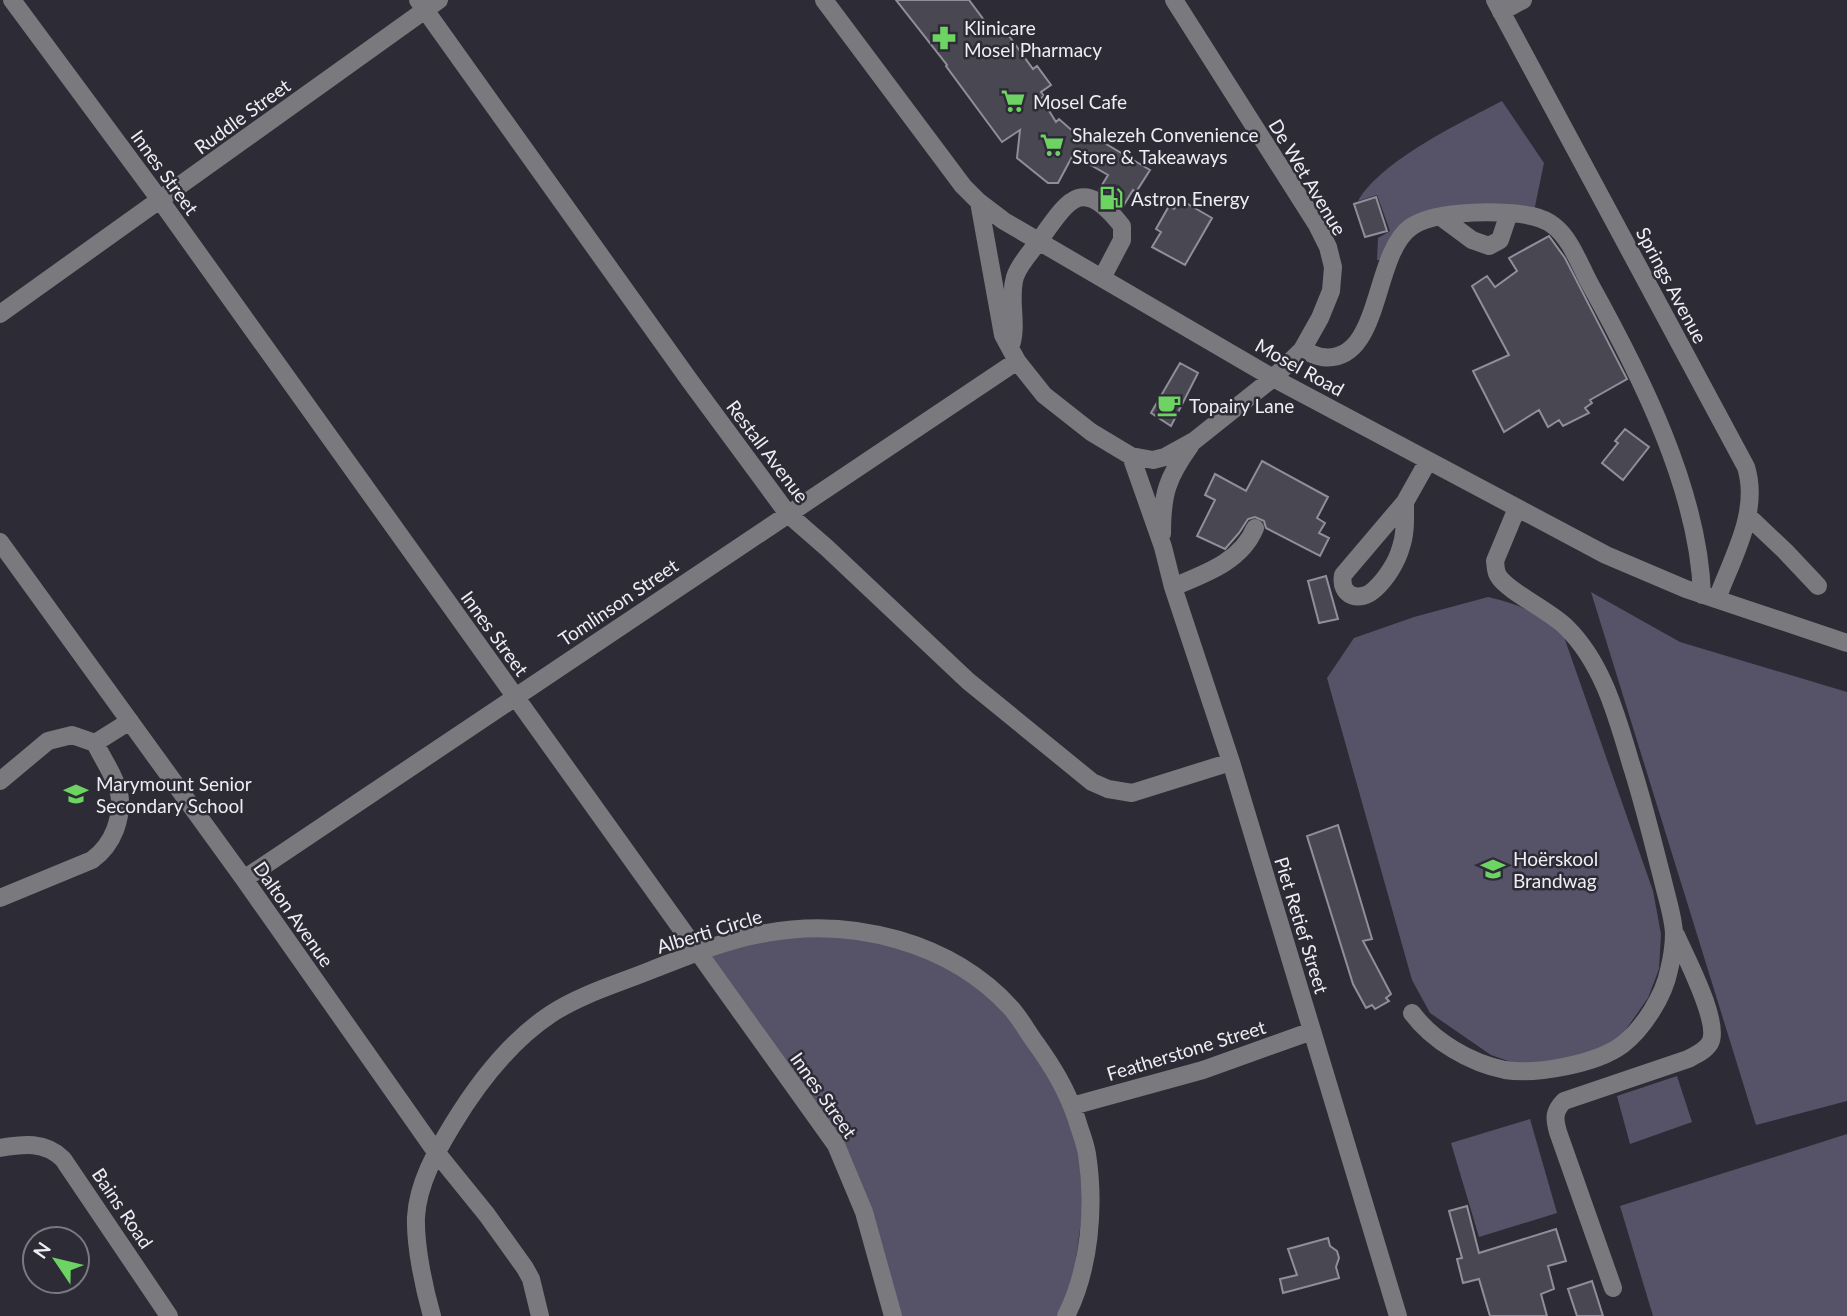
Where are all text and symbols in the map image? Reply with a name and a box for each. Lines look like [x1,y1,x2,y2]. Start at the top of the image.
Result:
place label: Klinicare Mosel Pharmacy [964,16,1102,61]
pharmacy icon: Klinicare Mosel Pharmacy [930,24,958,52]
street label: Ruddle Street [190,73,295,158]
supermarket icon: Mosel Cafe [999,87,1027,115]
place label: Mosel Cafe [1033,90,1127,113]
street label: De Wet Avenue [1264,115,1352,239]
place label: Shalezeh Convenience Store & Takeaways [1072,123,1259,168]
street label: Innes Street [126,125,204,219]
supermarket icon: Shalezeh Convenience Store & Takeaways [1038,131,1066,159]
fuel station icon: Astron Energy [1097,184,1125,212]
place label: Astron Energy [1131,187,1250,210]
street label: Springs Avenue [1632,223,1712,347]
street label: Mosel Road [1252,333,1348,401]
cafe icon: Topairy Lane [1155,391,1183,419]
place label: Topairy Lane [1189,394,1294,417]
street label: Restall Avenue [722,395,814,507]
street label: Tomlinson Street [554,553,682,651]
street label: Innes Street [456,586,534,680]
place label: Marymount Senior Secondary School [96,772,252,817]
school or university icon: Marymount Senior Secondary School [62,780,90,808]
place label: Hoërskool Brandwag [1513,847,1598,892]
street label: Piet Retief Street [1270,854,1334,996]
school or university icon: Hoërskool Brandwag [1479,855,1507,883]
street label: Dalton Avenue [249,857,339,971]
street label: Alberti Circle [654,904,764,958]
street label: Featherstone Street [1104,1015,1268,1085]
street label: Innes Street [786,1048,862,1143]
street label: Bains Road [88,1163,158,1253]
north arrow [21,1225,91,1295]
text: N [28,1237,55,1263]

